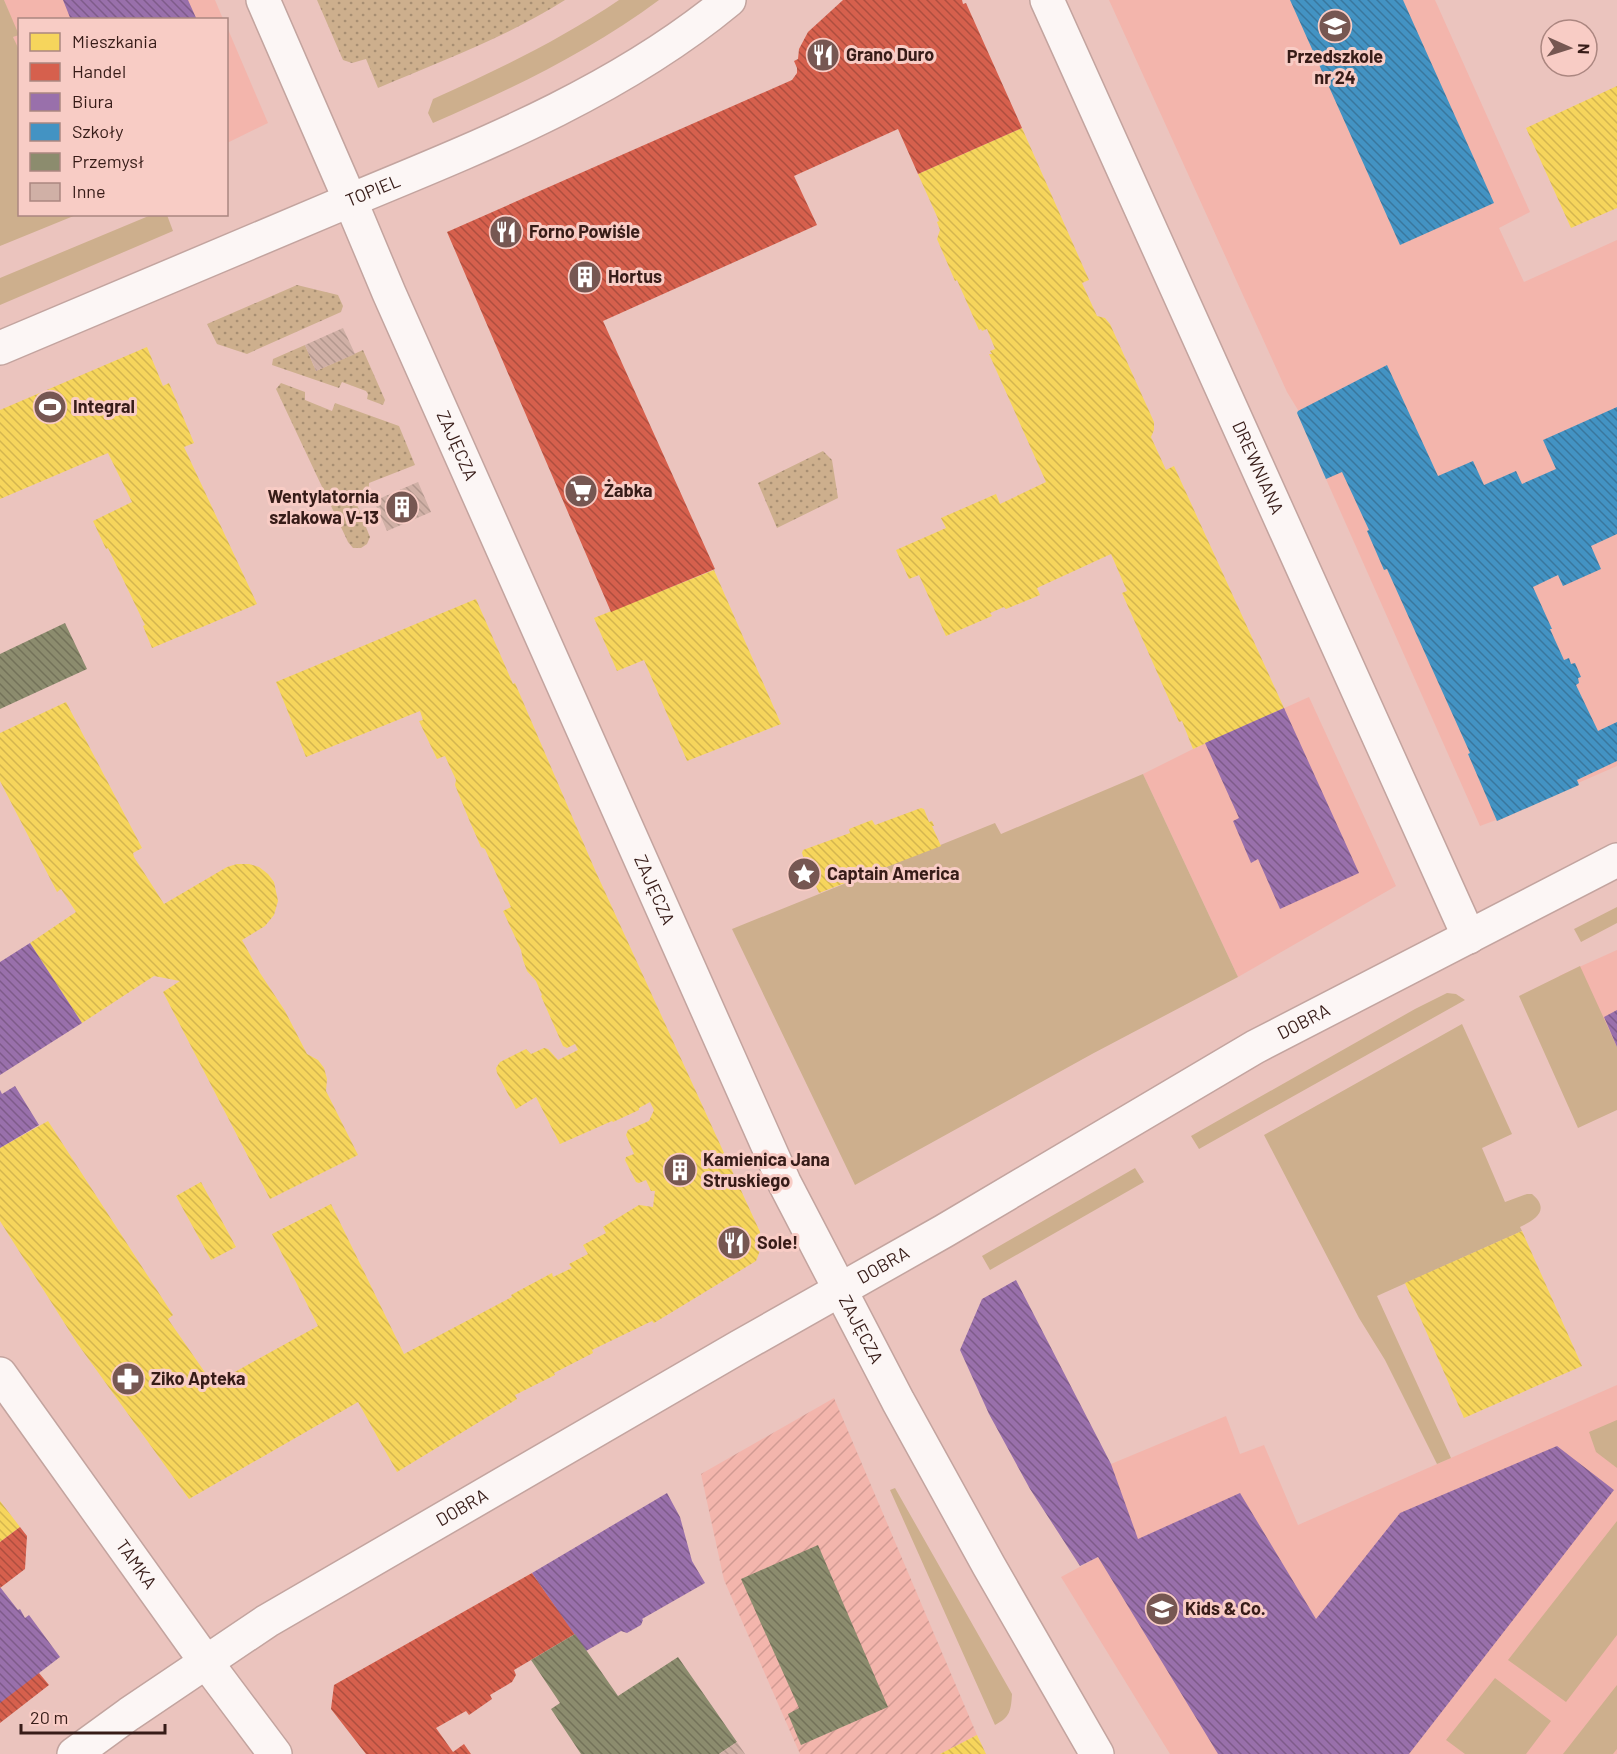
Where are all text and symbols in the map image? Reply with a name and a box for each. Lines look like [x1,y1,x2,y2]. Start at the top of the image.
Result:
school or university icon: Przedszkole nr 24 [1317,8,1353,44]
legend [18,18,228,216]
north arrow [1539,18,1599,78]
text: Mieszkania [72,30,157,52]
restaurant icon: Grano Duro [805,37,841,73]
place label: Grano Duro [846,43,934,65]
text: N [1575,43,1594,55]
place label: Przedszkole nr 24 [1287,45,1383,88]
text: Handel [72,60,126,82]
text: Biura [72,90,113,112]
text: Szkoły [72,120,123,142]
text: Przemysł [72,150,144,172]
street label: TOPIEL [342,169,403,211]
text: Inne [72,180,106,202]
restaurant icon: Forno Powiśle [488,214,524,250]
place label: Forno Powiśle [529,220,640,242]
building icon: Hortus [567,259,603,295]
place label: Hortus [608,265,662,287]
sports icon: Integral [32,389,68,425]
place label: Integral [73,395,135,417]
street label: ZAJĘCZA [433,407,483,484]
street label: DREWNIANA [1228,417,1289,517]
supermarket icon: Żabka [563,473,599,509]
place label: Żabka [604,479,652,501]
place label: Wentylatornia szlakowa V-13 [267,485,379,528]
building icon: Wentylatornia szlakowa V-13 [384,489,420,525]
street label: ZAJĘCZA [630,851,680,928]
place icon: Captain America [786,856,822,892]
place label: Captain America [827,862,960,884]
street label: DOBRA [1273,998,1333,1044]
place label: Kamienica Jana Struskiego [703,1148,830,1191]
building icon: Kamienica Jana Struskiego [662,1152,698,1188]
restaurant icon: Sole! [716,1225,752,1261]
place label: Sole! [757,1231,798,1253]
street label: DOBRA [853,1241,913,1288]
street label: ZAJĘCZA [835,1291,889,1367]
pharmacy icon: Ziko Apteka [110,1361,146,1397]
place label: Ziko Apteka [151,1367,246,1389]
street label: DOBRA [432,1483,491,1531]
street label: TAMKA [112,1535,162,1593]
school or university icon: Kids & Co. [1144,1591,1180,1627]
place label: Kids & Co. [1185,1597,1266,1619]
scale bar [21,1697,165,1735]
text: 20 m [30,1706,68,1728]

